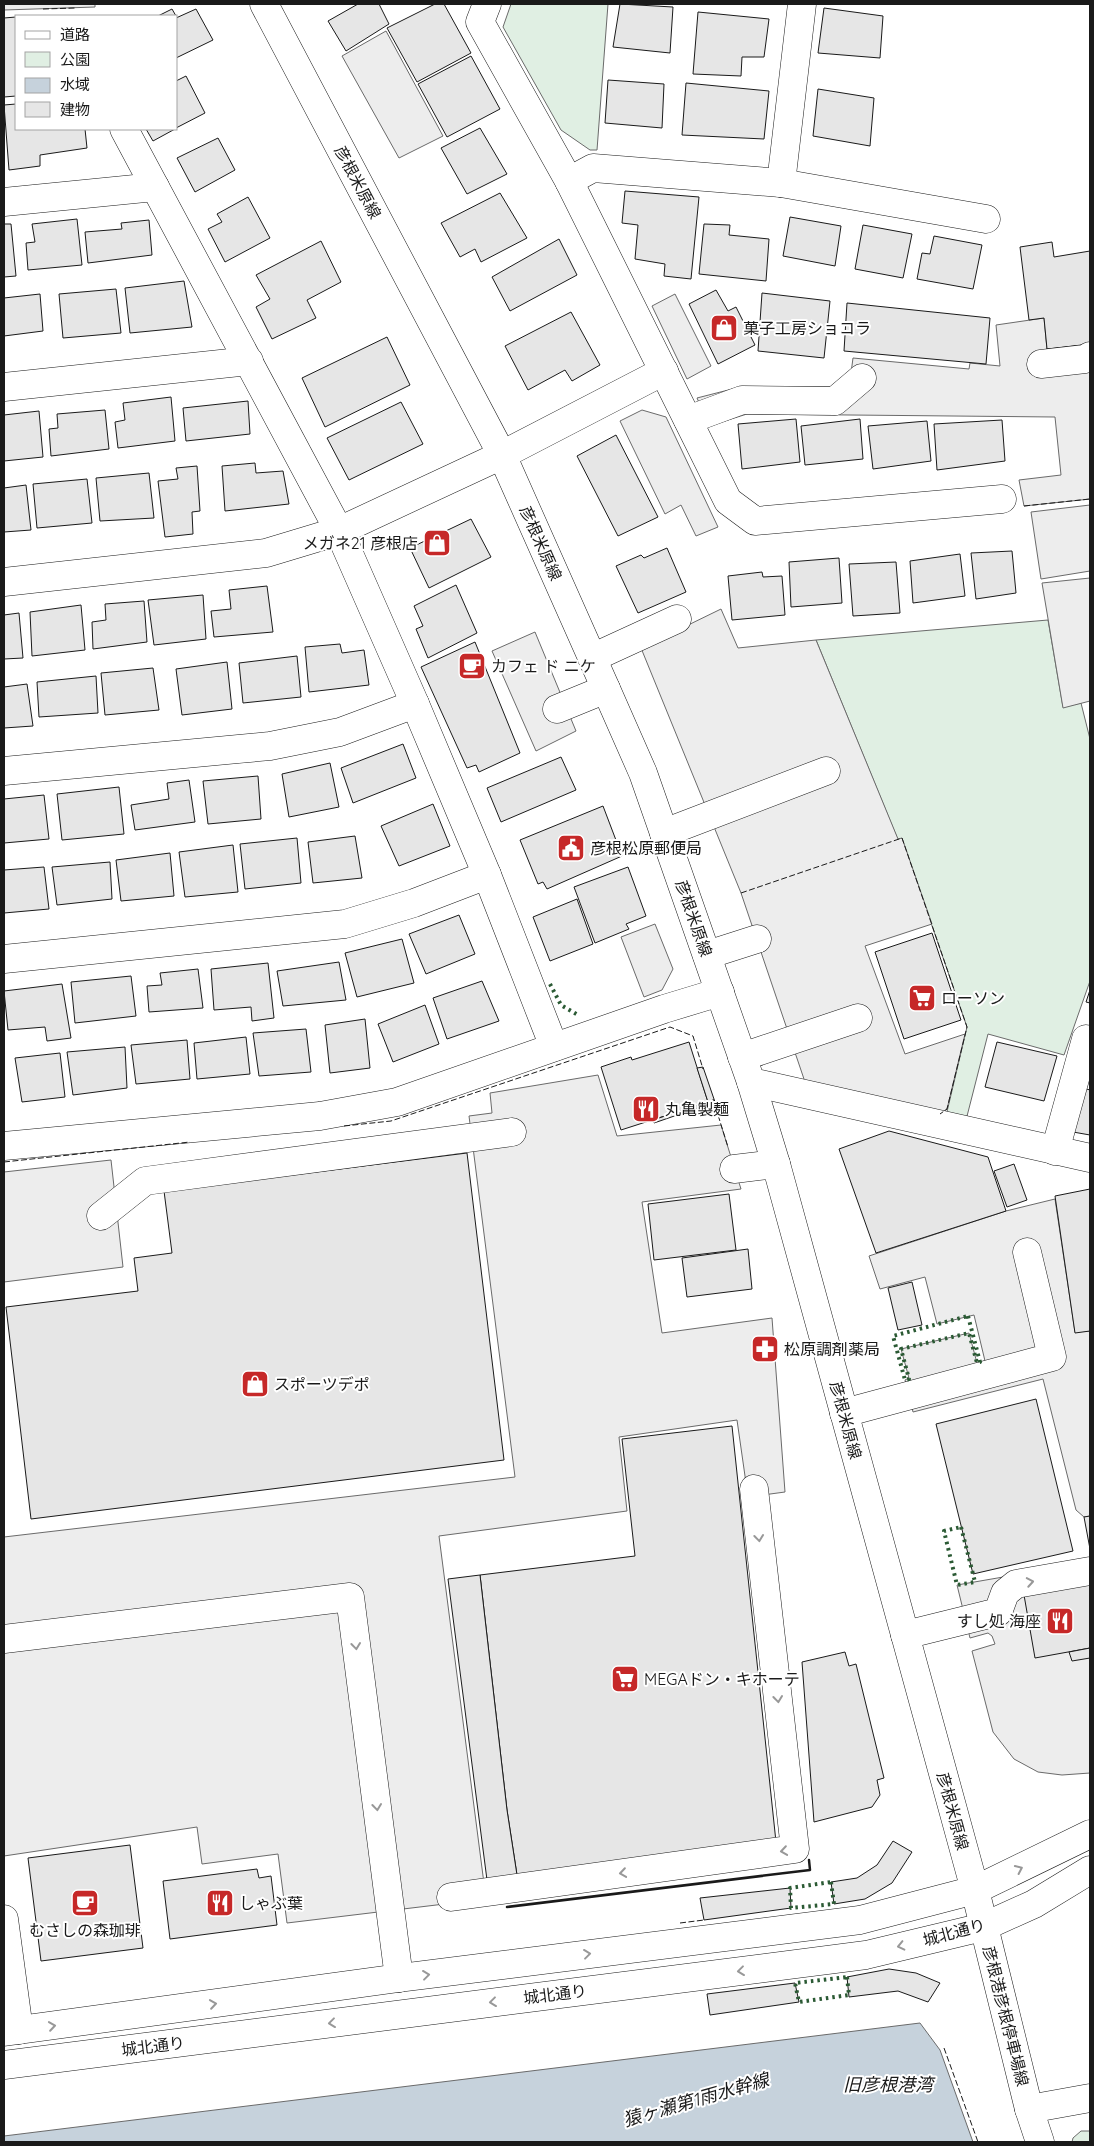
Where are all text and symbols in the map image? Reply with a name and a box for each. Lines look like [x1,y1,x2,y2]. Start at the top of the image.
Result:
legend [15,15,178,130]
text: 道路 [60,25,90,44]
text: 公園 [60,50,90,69]
text: 水域 [60,75,90,94]
text: 建物 [60,100,90,119]
street label: 彦根米原線 [330,142,386,222]
shop icon: 菓子工房ショコラ [709,313,739,343]
place label: 菓子工房ショコラ [743,318,871,338]
street label: 彦根米原線 [516,502,566,584]
shop icon: メガネ21 彦根店 [422,528,452,558]
place label: メガネ21 彦根店 [303,533,418,553]
cafe icon: カフェ ド ニケ [457,651,487,681]
place label: カフェ ド ニケ [491,656,596,676]
public building icon: 彦根松原郵便局 [556,833,586,863]
place label: 彦根松原郵便局 [590,838,702,858]
street label: 彦根米原線 [672,877,716,959]
supermarket icon: ローソン [907,983,937,1013]
place label: ローソン [941,988,1005,1008]
restaurant icon: 丸亀製麺 [631,1094,661,1124]
place label: 丸亀製麺 [665,1099,729,1119]
pharmacy icon: 松原調剤薬局 [750,1334,780,1364]
place label: 松原調剤薬局 [784,1339,880,1359]
shop icon: スポーツデポ [240,1369,270,1399]
place label: スポーツデポ [274,1374,370,1394]
street label: 彦根米原線 [826,1379,866,1461]
one-way arrow [753,1534,764,1542]
one-way arrow [1026,1577,1034,1587]
restaurant icon: すし処 海座 [1045,1606,1075,1636]
place label: すし処 海座 [957,1611,1041,1631]
one-way arrow [350,1642,361,1650]
supermarket icon: MEGAドン・キホーテ [610,1664,640,1694]
place label: MEGAドン・キホーテ [644,1669,800,1689]
one-way arrow [772,1696,783,1704]
street label: 彦根米原線 [933,1770,973,1852]
one-way arrow [371,1803,382,1811]
one-way arrow [780,1845,788,1856]
one-way arrow [1014,1865,1023,1875]
one-way arrow [619,1867,627,1878]
cafe icon: むさしの森珈琲 [70,1888,100,1918]
restaurant icon: しゃぶ葉 [205,1888,235,1918]
place label: しゃぶ葉 [239,1893,303,1913]
street label: 城北通り [920,1914,988,1950]
place label: むさしの森珈琲 [29,1920,141,1940]
one-way arrow [897,1940,906,1951]
street label: 彦根港彦根停車場線 [979,1944,1033,2088]
one-way arrow [583,1950,592,1960]
one-way arrow [737,1965,745,1975]
one-way arrow [422,1970,430,1981]
street label: 城北通り [522,1980,588,2008]
one-way arrow [489,1996,497,2007]
one-way arrow [209,1999,217,2010]
one-way arrow [327,2017,335,2028]
one-way arrow [48,2021,56,2032]
street label: 城北通り [120,2032,186,2060]
water label: 猿ヶ瀬第1雨水幹線 [620,2067,773,2131]
water label: 旧彦根港湾 [843,2073,936,2096]

